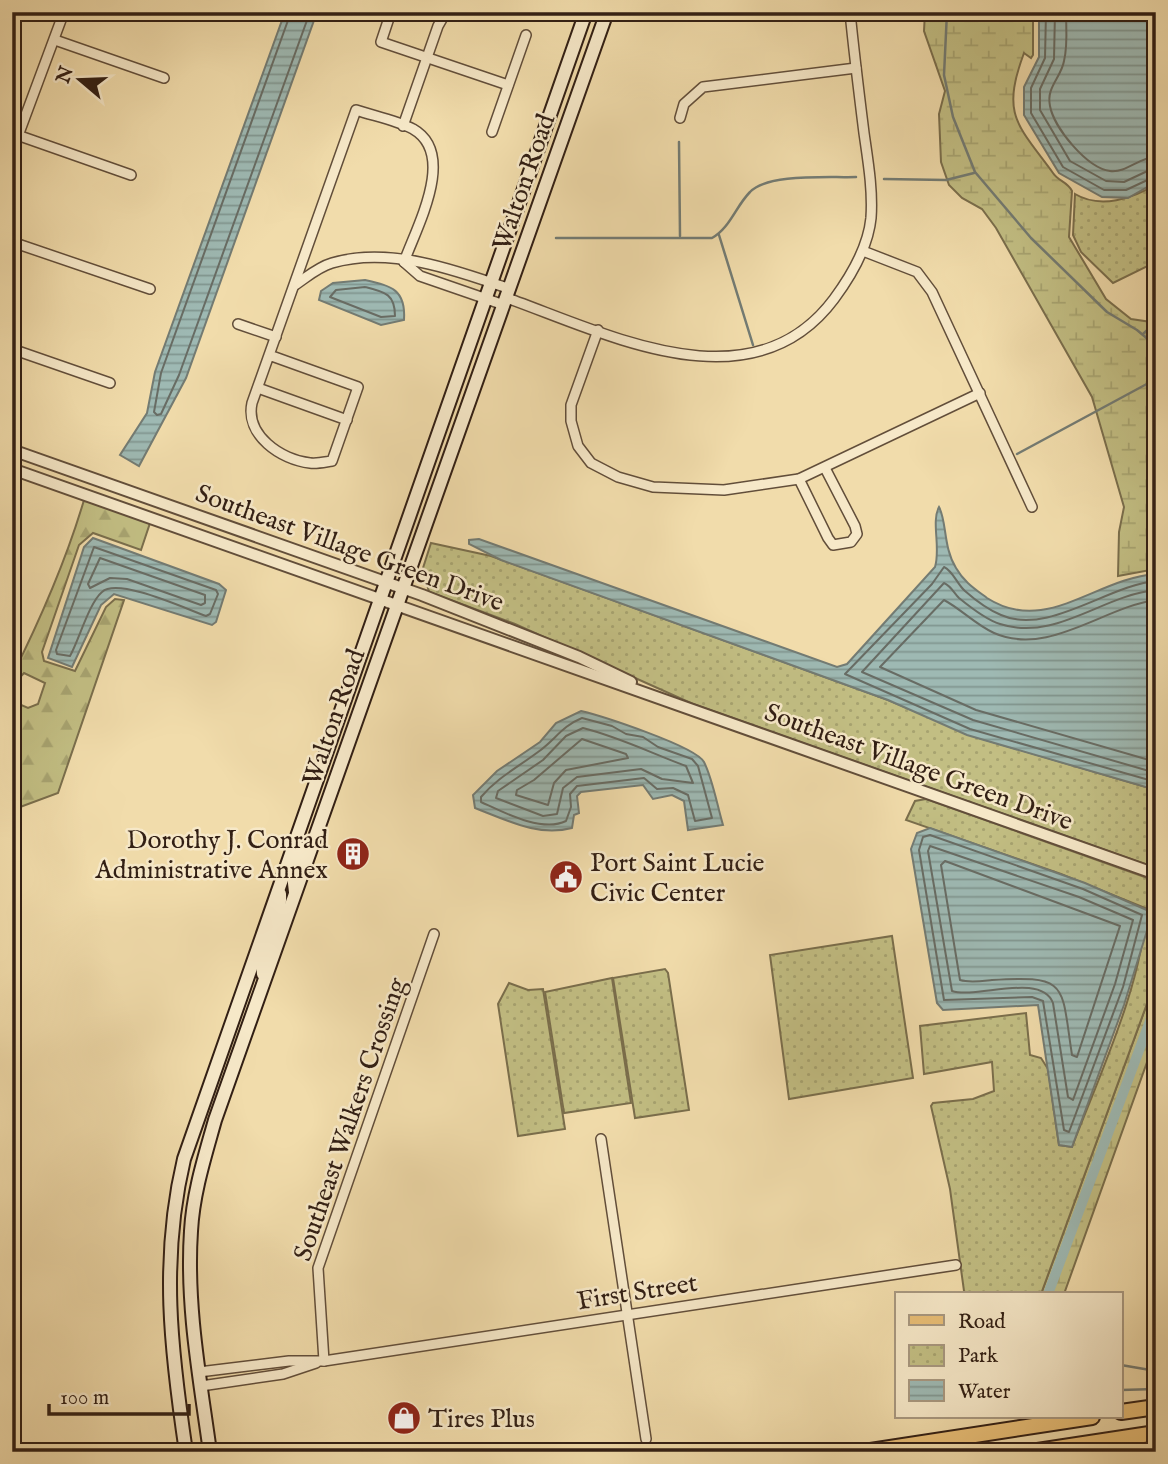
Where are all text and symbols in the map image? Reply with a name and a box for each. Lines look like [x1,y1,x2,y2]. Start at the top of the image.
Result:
north arrow [46,46,116,116]
text: N [51,63,80,88]
street label: Walton Road [486,110,563,255]
street label: Southeast Village Green Drive [191,477,508,620]
street label: Walton Road [296,645,373,790]
street label: Southeast Village Green Drive [760,696,1077,839]
place label: Dorothy J. Conrad Administrative Annex [94,824,328,887]
building icon: Dorothy J. Conrad Administrative Annex [334,835,372,873]
place label: Port Saint Lucie Civic Center [590,847,764,910]
public building icon: Port Saint Lucie Civic Center [547,858,585,896]
street label: Southeast Walkers Crossing [286,973,415,1265]
street label: First Street [575,1267,700,1318]
legend [895,1292,1122,1418]
text: Road [958,1309,1006,1336]
text: Park [958,1343,999,1370]
scale bar [49,1373,189,1417]
text: Water [958,1379,1011,1406]
text: 100 m [60,1385,109,1412]
shop icon: Tires Plus [385,1399,423,1437]
place label: Tires Plus [428,1403,535,1436]

